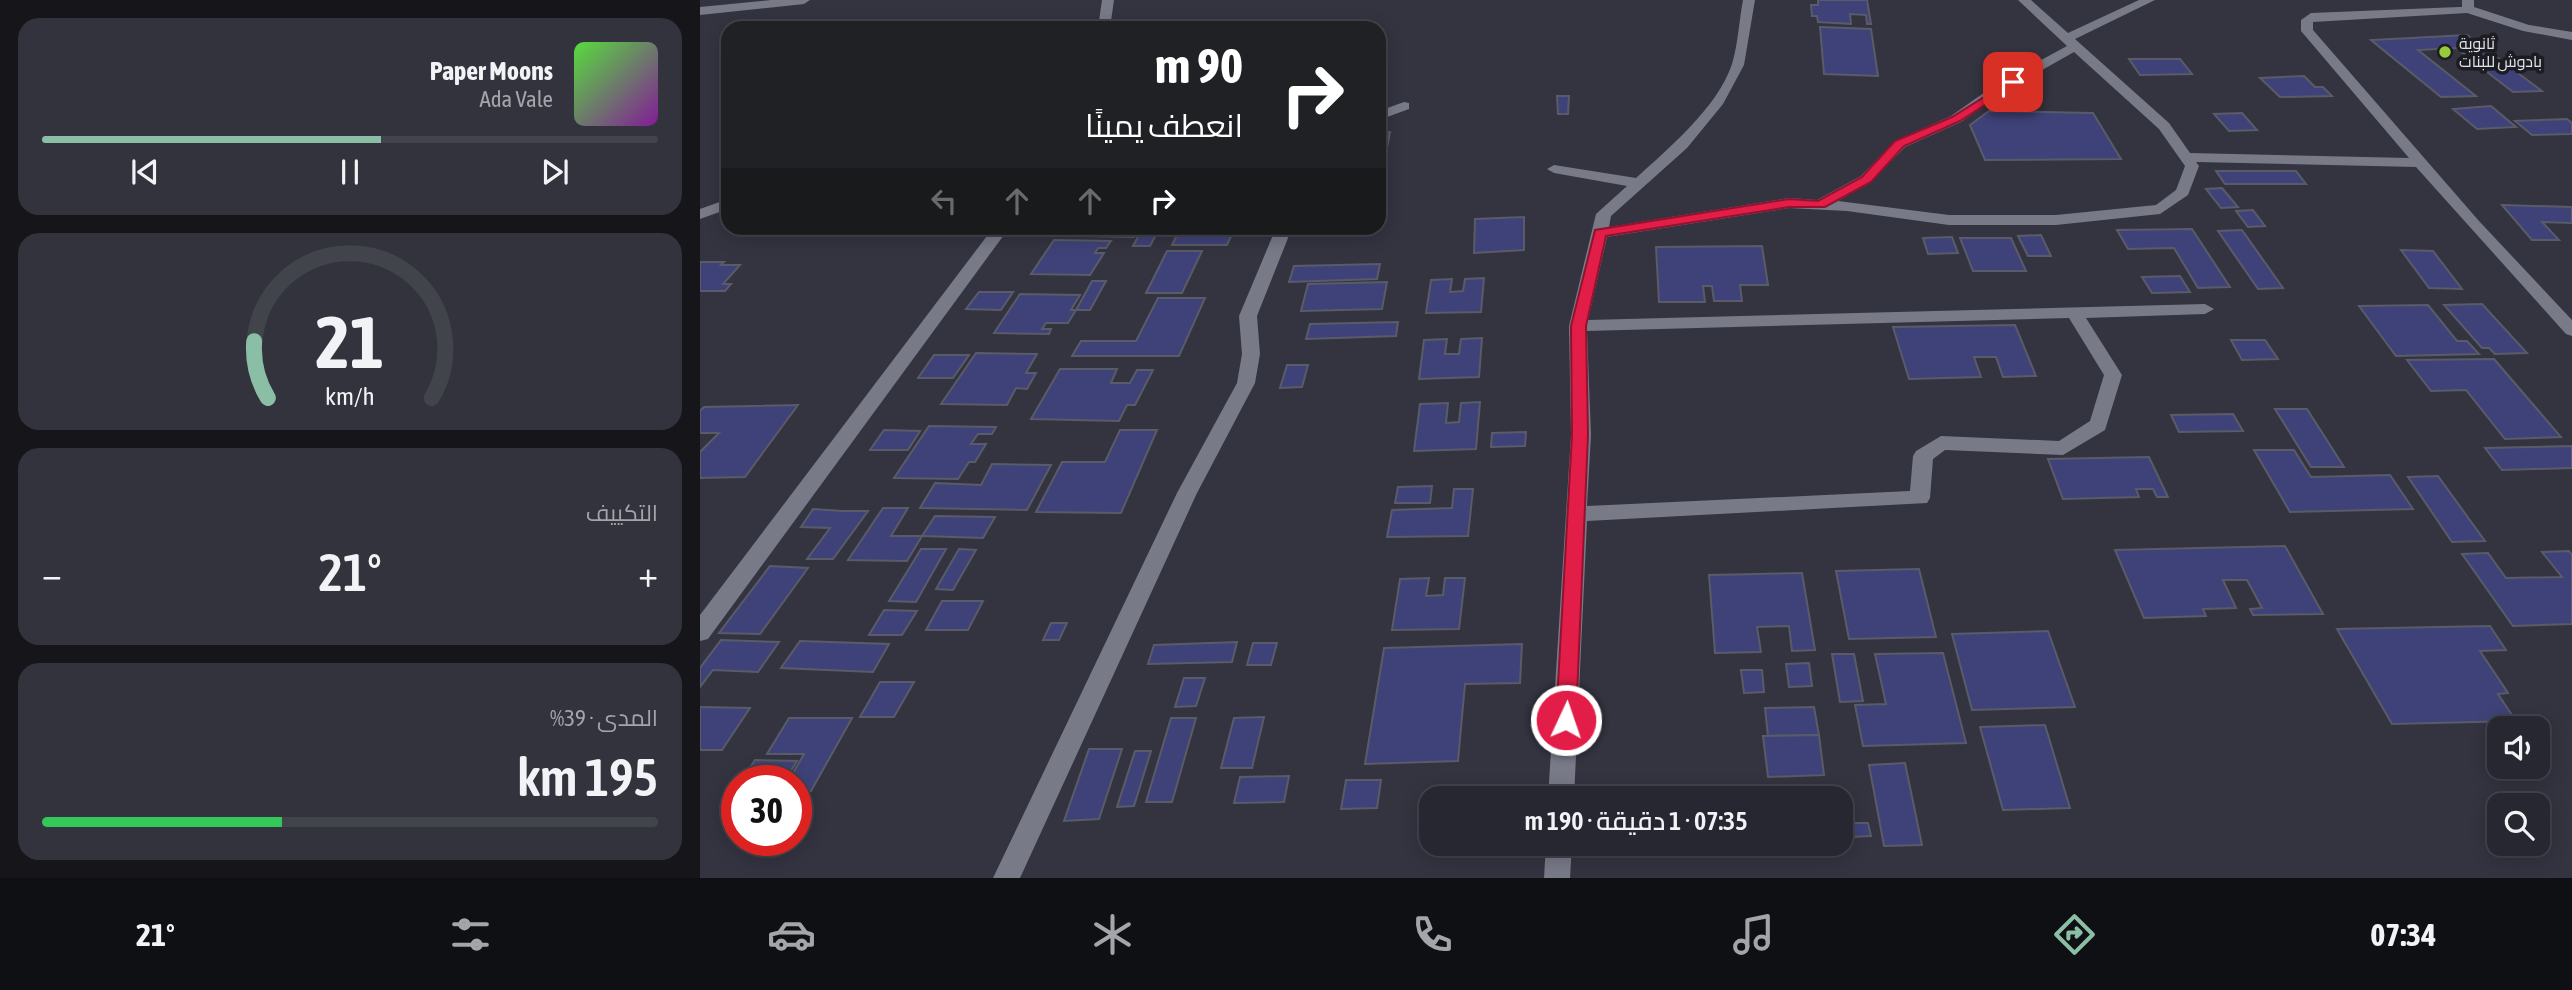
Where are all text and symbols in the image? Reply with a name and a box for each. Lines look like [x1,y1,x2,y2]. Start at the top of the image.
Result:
place label: ثانوية بادوش للبنات [2459,34,2542,72]
text: 90 m [1155,37,1243,93]
marker: ثانوية بادوش للبنات [2437,44,2453,60]
icon: right [1267,49,1358,140]
pin [1983,52,2043,112]
text: Paper Moons [430,56,553,86]
icon: arrive [1994,63,2032,101]
text: Ada Vale [479,86,553,112]
text: انعطف يمينًا [1085,107,1243,144]
icon: previous [126,153,164,191]
icon: pause [331,153,369,191]
icon: next [536,153,574,191]
icon: left [925,182,963,220]
icon: ahead [998,182,1036,220]
icon: ahead [1071,182,1109,220]
icon: right [1144,182,1182,220]
text: 21 [316,300,384,383]
text: km/h [325,381,375,409]
text: التكييف [586,500,658,526]
text: 21° [318,542,382,602]
text: − [42,552,62,595]
text: + [638,552,658,595]
position arrow [1529,683,1603,757]
text: المدى · 39% [550,705,658,731]
map controls [2487,716,2550,856]
button: sound [2487,716,2550,779]
text: 195 km [517,747,658,807]
speed limit sign: 30 [721,765,812,856]
button: search [2487,793,2550,856]
text: 07:35 · 1 دقيقة · 190 m [1525,806,1747,836]
icon: filters [446,910,495,959]
icon: car [767,910,816,959]
icon: climate [1088,910,1137,959]
icon: phone [1408,910,1457,959]
icon: music [1729,910,1778,959]
icon: directions [2050,910,2099,959]
text: 21° [136,916,175,953]
text: 07:34 [2370,916,2436,953]

